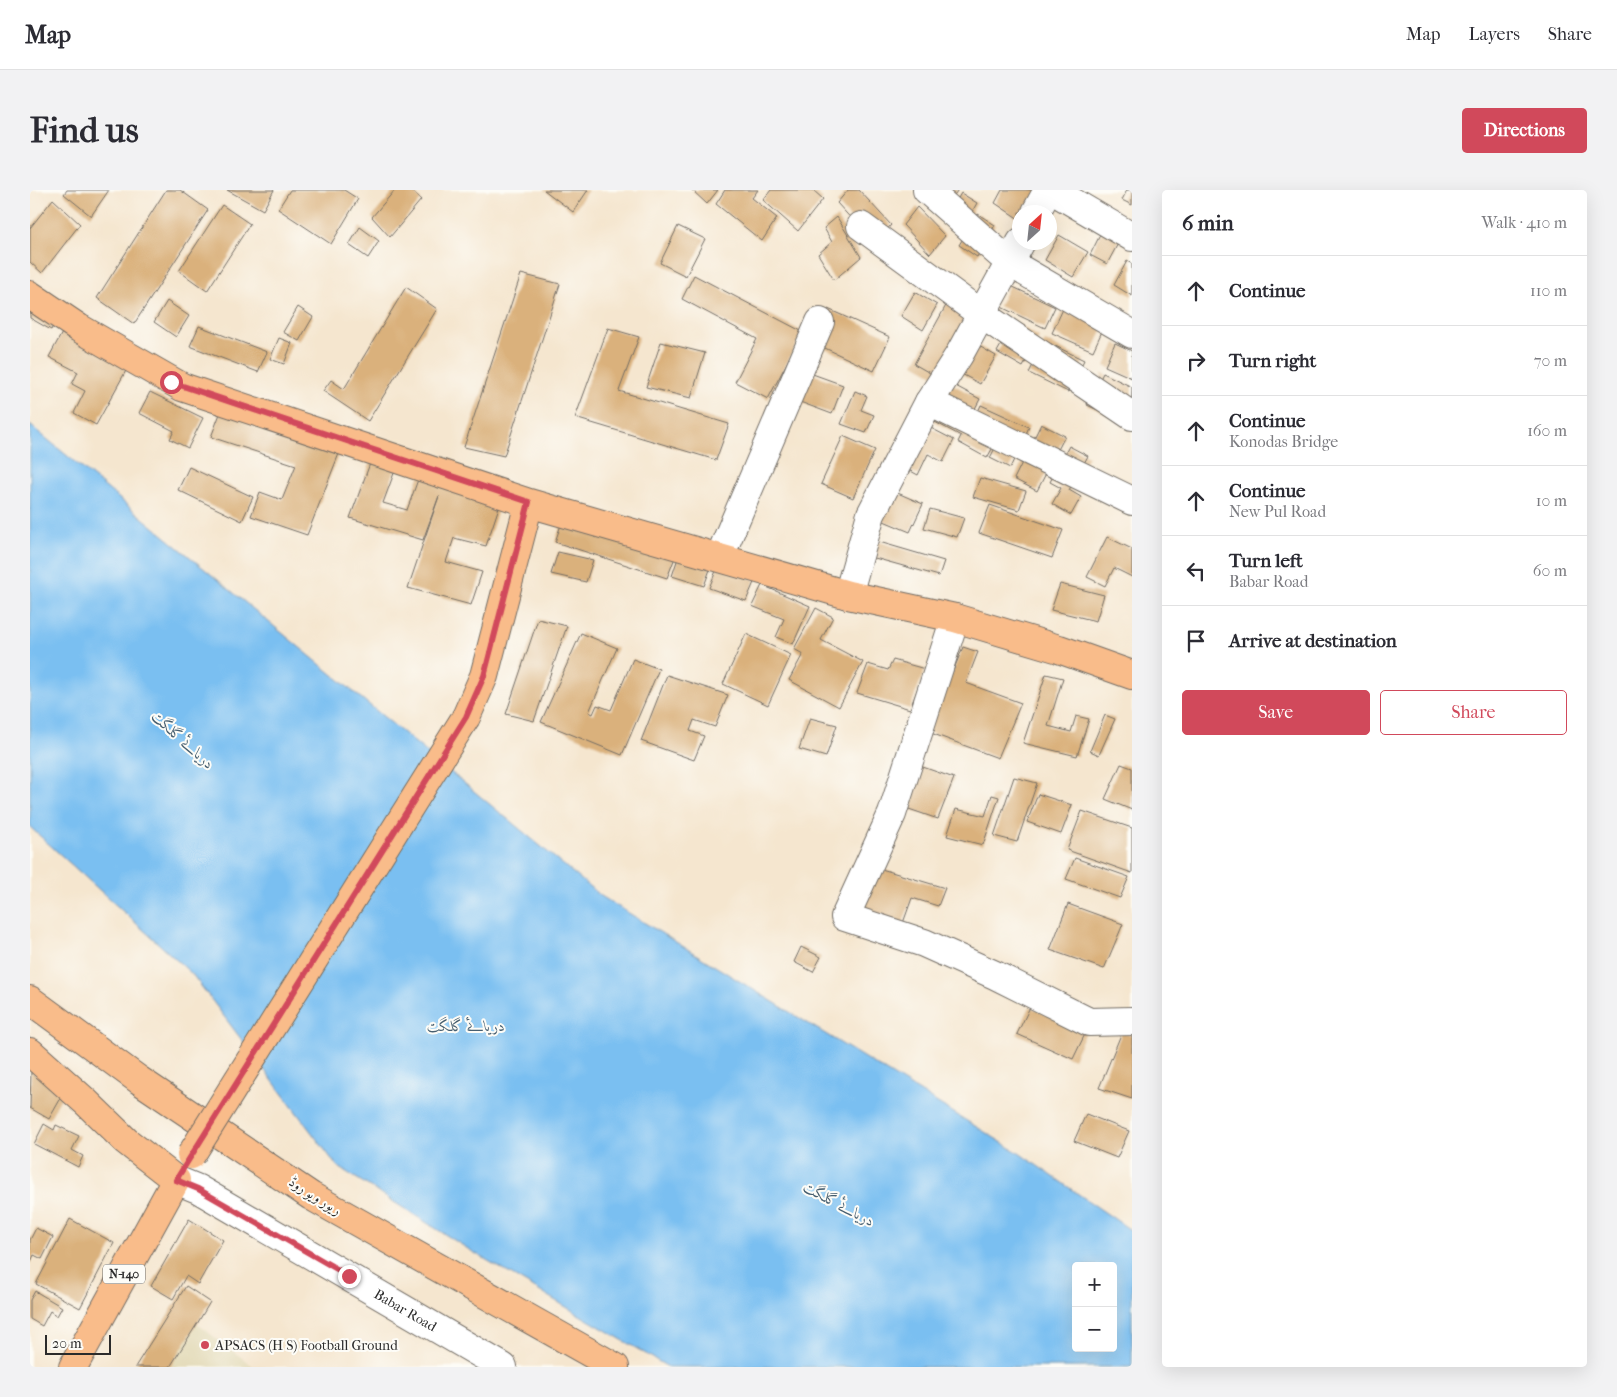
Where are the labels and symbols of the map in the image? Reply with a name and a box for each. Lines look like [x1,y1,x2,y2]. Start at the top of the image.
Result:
north arrow [1012,205,1057,250]
route start [160,371,183,394]
water label: دریائے گلگت [148,706,219,773]
water label: دریائے گلگت [427,1016,505,1035]
street label: ریور ویو روڈ [286,1173,344,1219]
water label: دریائے گلگت [800,1177,878,1230]
road number: N-140 [103,1264,145,1284]
route end [338,1265,361,1288]
street label: Babar Road [371,1285,440,1335]
scale bar [45,1332,111,1355]
place label: APSACS (H S) Football Ground [214,1337,398,1354]
marker: APSACS (H S) Football Ground [199,1339,211,1351]

